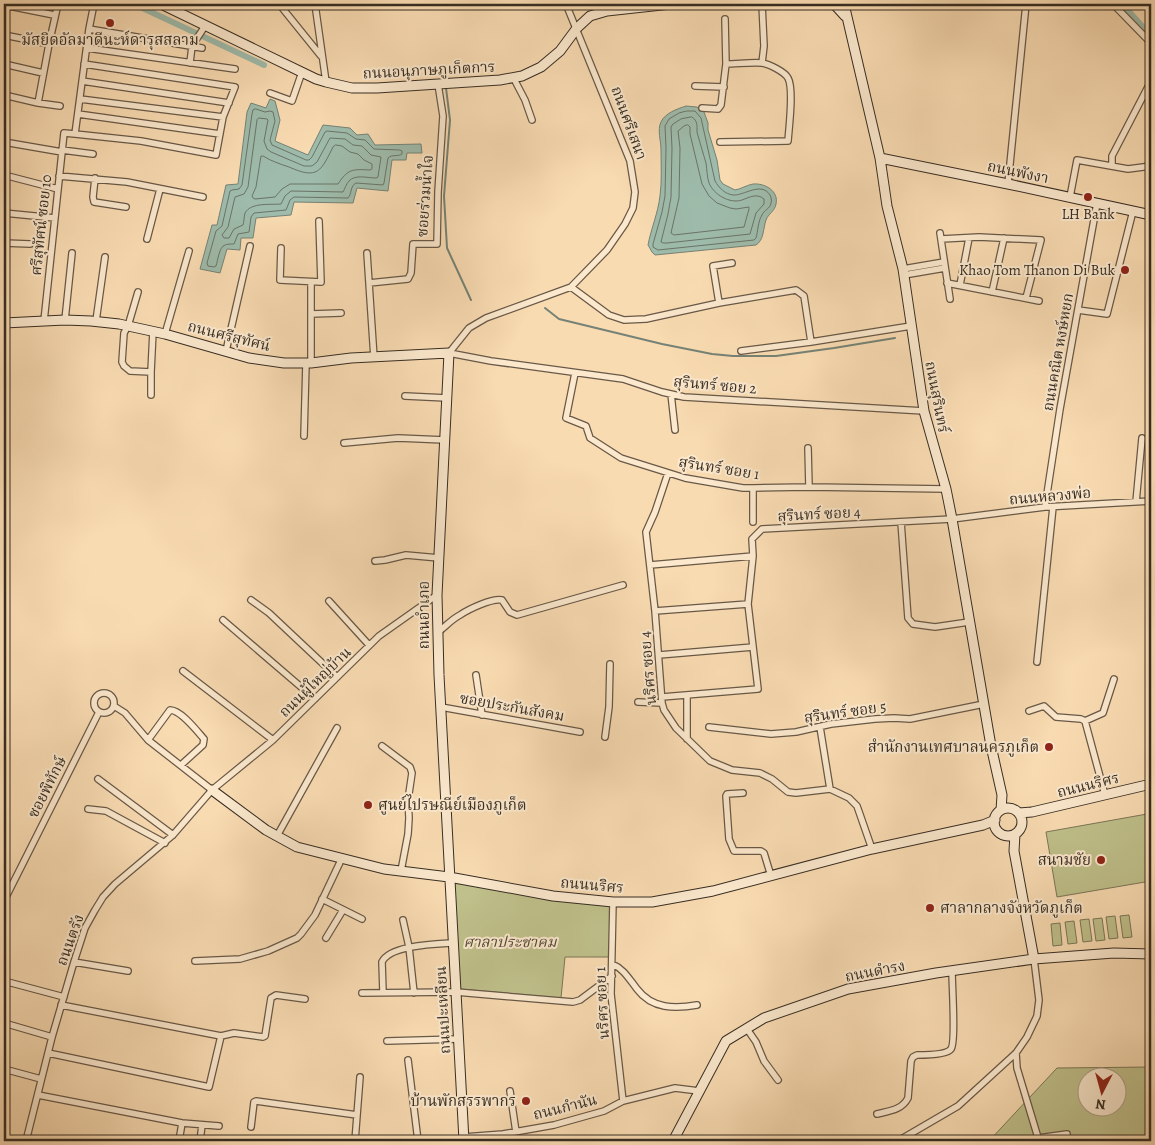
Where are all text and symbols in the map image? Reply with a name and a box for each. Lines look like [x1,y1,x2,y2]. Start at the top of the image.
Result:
marker: มัสยิดอัลมาดีนะห์ดารุสสลาม [104,17,116,29]
place label: มัสยิดอัลมาดีนะห์ดารุสสลาม [21,30,199,51]
street label: ถนนอนุภาษภูเก็ตการ [362,57,496,84]
street label: ถนนศรีเสนา [606,83,652,163]
street label: ซอยร่วมน้ำใจ [411,154,438,238]
street label: ถนนพังงา [986,156,1050,188]
street label: ศรีสุทัศน์ ซอย 10 [26,173,57,277]
marker: LH Bank [1082,191,1094,203]
place label: LH Bank [1061,204,1115,224]
place label: Khao Tom Thanon Di Buk [959,260,1116,280]
marker: Khao Tom Thanon Di Buk [1119,264,1131,276]
street label: ถนนคณิต หงษ์หยก [1038,291,1078,413]
street label: ถนนศรีสุทัศน์ [185,316,273,357]
street label: ถนนสุรินทร์ [919,359,954,436]
street label: สุรินทร์ ซอย 2 [672,371,758,400]
street label: สุรินทร์ ซอย 1 [677,452,761,485]
street label: ถนนหลวงพ่อ [1008,482,1092,510]
street label: สุรินทร์ ซอย 4 [777,502,861,527]
street label: ถนนอำเภอ [414,581,434,649]
street label: นริศร ซอย 4 [635,630,661,706]
street label: ถนนผู้ใหญ่บ้าน [274,642,356,722]
street label: ซอยประกันสังคม [458,688,566,726]
street label: สุรินทร์ ซอย 5 [803,696,888,729]
place label: สำนักงานเทศบาลนครภูเก็ต [868,737,1039,757]
marker: สำนักงานเทศบาลนครภูเก็ต [1043,741,1055,753]
street label: ซอยพิทักษ์ [23,752,71,821]
street label: ถนนนริศร [1055,768,1121,802]
place label: ศูนย์ไปรษณีย์เมืองภูเก็ต [378,794,527,815]
marker: ศูนย์ไปรษณีย์เมืองภูเก็ต [362,799,374,811]
place label: สนามชัย [1038,850,1091,870]
marker: สนามชัย [1095,854,1107,866]
street label: ถนนนริศร [559,872,625,898]
place label: ศาลากลางจังหวัดภูเก็ต [940,898,1083,918]
marker: ศาลากลางจังหวัดภูเก็ต [924,902,936,914]
street label: ถนนตรัง [51,911,89,969]
park label: ศาลาประชาคม [463,932,558,952]
street label: ถนนดำรง [843,955,907,987]
street label: ถนนปะเหลียน [431,965,455,1054]
street label: นริศร ซอย 1 [590,966,614,1040]
north arrow [1078,1068,1128,1118]
street label: ถนนกำนัน [531,1089,599,1125]
place label: บ้านพักสรรพากร [410,1091,516,1111]
text: N [1095,1094,1107,1114]
marker: บ้านพักสรรพากร [520,1095,532,1107]

